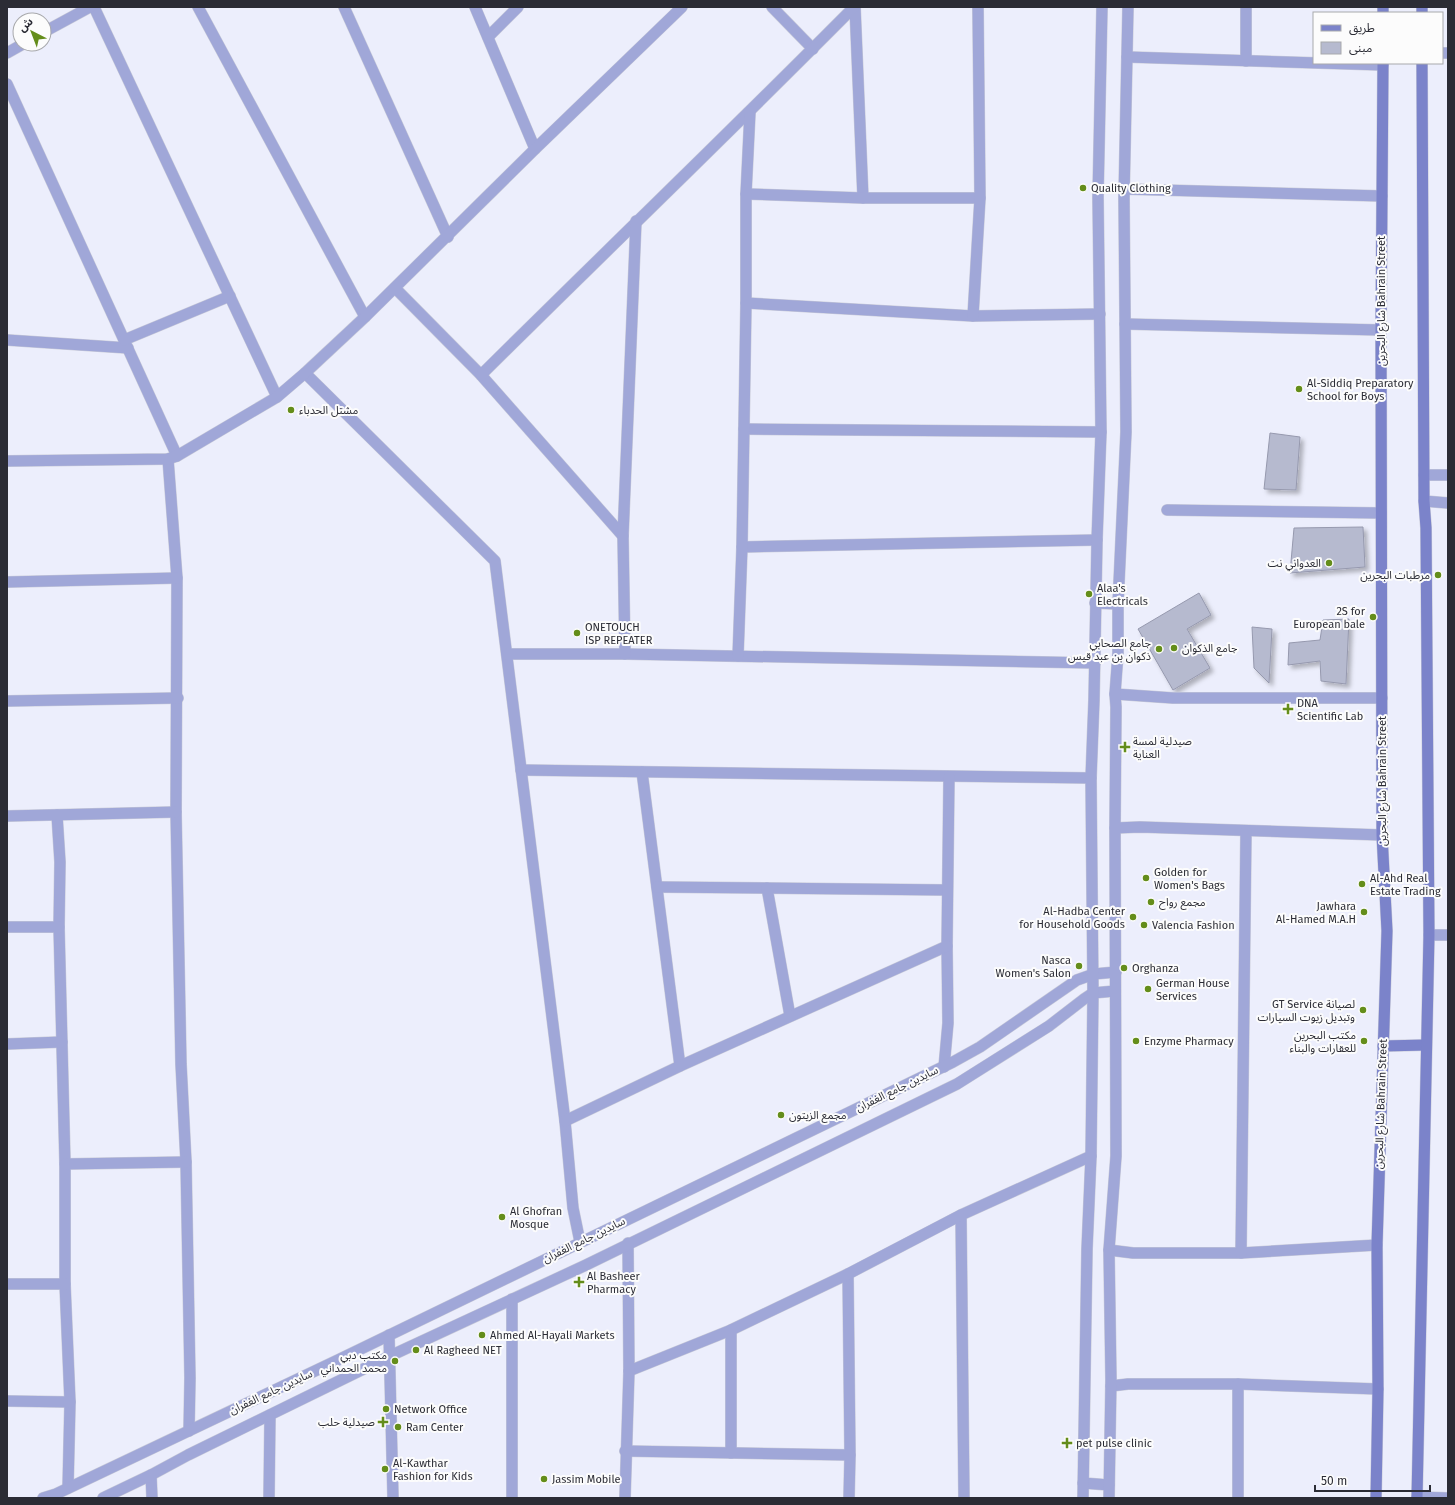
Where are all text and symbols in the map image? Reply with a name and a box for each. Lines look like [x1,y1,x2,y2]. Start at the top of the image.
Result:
north arrow [12,12,52,52]
legend [1313,12,1443,64]
text: ش [16,15,36,35]
text: طريق [1349,21,1375,36]
text: مبنى [1349,41,1372,55]
place label: Quality Clothing [1091,182,1171,195]
marker: Quality Clothing [1078,183,1088,193]
street label: شارع البحرين Bahrain Street [1375,236,1389,366]
place label: Al-Siddiq Preparatory School for Boys [1307,377,1414,403]
marker: Al-Siddiq Preparatory School for Boys [1294,384,1304,394]
place label: مشتل الحدباء [299,404,358,417]
marker: مشتل الحدباء [286,405,296,415]
place label: العدواني نت [1267,557,1321,572]
marker: العدواني نت [1324,558,1334,568]
place label: مرطبات البحرين [1360,569,1430,582]
marker: مرطبات البحرين [1433,570,1443,580]
place label: Alaa's Electricals [1097,582,1148,608]
marker: Alaa's Electricals [1084,589,1094,599]
place label: 2S for European bale [1293,605,1366,631]
marker: 2S for European bale [1368,612,1378,622]
place label: ONETOUCH ISP REPEATER [585,621,653,647]
marker: ONETOUCH ISP REPEATER [572,628,582,638]
place label: جامع الصحابي ذكوان بن عبد قيس [1068,637,1152,663]
place label: جامع الذكوان [1182,642,1238,656]
marker: جامع الذكوان [1169,643,1179,653]
marker: جامع الصحابي ذكوان بن عبد قيس [1154,644,1164,654]
place label: DNA Scientific Lab [1297,697,1363,723]
marker: DNA Scientific Lab [1282,703,1294,715]
street label: شارع البحرين Bahrain Street [1376,716,1390,846]
place label: صيدلية لمسة العناية [1133,735,1192,761]
marker: صيدلية لمسة العناية [1120,742,1130,752]
place label: Golden for Women's Bags [1154,866,1225,892]
place label: Al-Ahd Real Estate Trading [1370,872,1441,898]
marker: Golden for Women's Bags [1141,873,1151,883]
marker: Al-Ahd Real Estate Trading [1357,879,1367,889]
place label: مجمع رواح [1159,896,1206,910]
marker: مجمع رواح [1146,897,1156,907]
place label: Jawhara Al-Hamed M.A.H [1276,900,1356,926]
place label: Al-Hadba Center for Household Goods [1019,905,1126,931]
marker: Jawhara Al-Hamed M.A.H [1359,907,1369,917]
marker: Al-Hadba Center for Household Goods [1128,912,1138,922]
place label: Valencia Fashion [1152,919,1235,932]
marker: Valencia Fashion [1139,920,1149,930]
place label: Nasca Women's Salon [996,954,1071,980]
marker: Nasca Women's Salon [1074,961,1084,971]
place label: Orghanza [1132,962,1179,975]
marker: Orghanza [1119,963,1129,973]
place label: German House Services [1156,977,1229,1003]
marker: German House Services [1143,984,1153,994]
place label: GT Service لصيانة وتبديل زيوت السيارات [1257,998,1355,1024]
marker: GT Service لصيانة وتبديل زيوت السيارات [1358,1005,1368,1015]
place label: مكتب البحرين للعقارات والبناء [1290,1029,1356,1055]
place label: Enzyme Pharmacy [1144,1035,1234,1048]
marker: Enzyme Pharmacy [1131,1036,1141,1046]
marker: مكتب البحرين للعقارات والبناء [1359,1036,1369,1046]
street label: شارع البحرين Bahrain Street [1372,1039,1391,1169]
street label: سايدين جامع الغفران [854,1063,941,1116]
place label: مجمع الزيتون [789,1109,847,1123]
marker: مجمع الزيتون [776,1110,786,1120]
place label: Al Ghofran Mosque [510,1205,562,1231]
marker: Al Ghofran Mosque [497,1212,507,1222]
street label: سايدين جامع الغفران [541,1214,628,1267]
place label: Al Basheer Pharmacy [587,1270,641,1296]
marker: Al Basheer Pharmacy [574,1277,584,1287]
place label: Ahmed Al-Hayali Markets [490,1329,615,1342]
marker: Ahmed Al-Hayali Markets [477,1330,487,1340]
place label: Al Ragheed NET [424,1344,502,1357]
marker: Al Ragheed NET [411,1345,421,1355]
place label: مكتب دبي محمد الحمداني [321,1349,387,1377]
marker: مكتب دبي محمد الحمداني [390,1356,400,1366]
street label: سايدين جامع الغفران [227,1367,315,1418]
place label: Network Office [394,1403,467,1416]
marker: Network Office [381,1404,391,1414]
place label: صيدلية حلب [318,1416,375,1429]
marker: صيدلية حلب [378,1417,388,1427]
place label: Ram Center [406,1421,464,1434]
marker: Ram Center [393,1422,403,1432]
marker: pet pulse clinic [1061,1437,1073,1449]
place label: pet pulse clinic [1076,1437,1152,1450]
place label: Al-Kawthar Fashion for Kids [393,1457,473,1483]
marker: Al-Kawthar Fashion for Kids [380,1464,390,1474]
scale bar [1315,1467,1430,1493]
place label: Jassim Mobile [552,1473,621,1486]
marker: Jassim Mobile [539,1474,549,1484]
text: 50 m [1321,1474,1347,1488]

